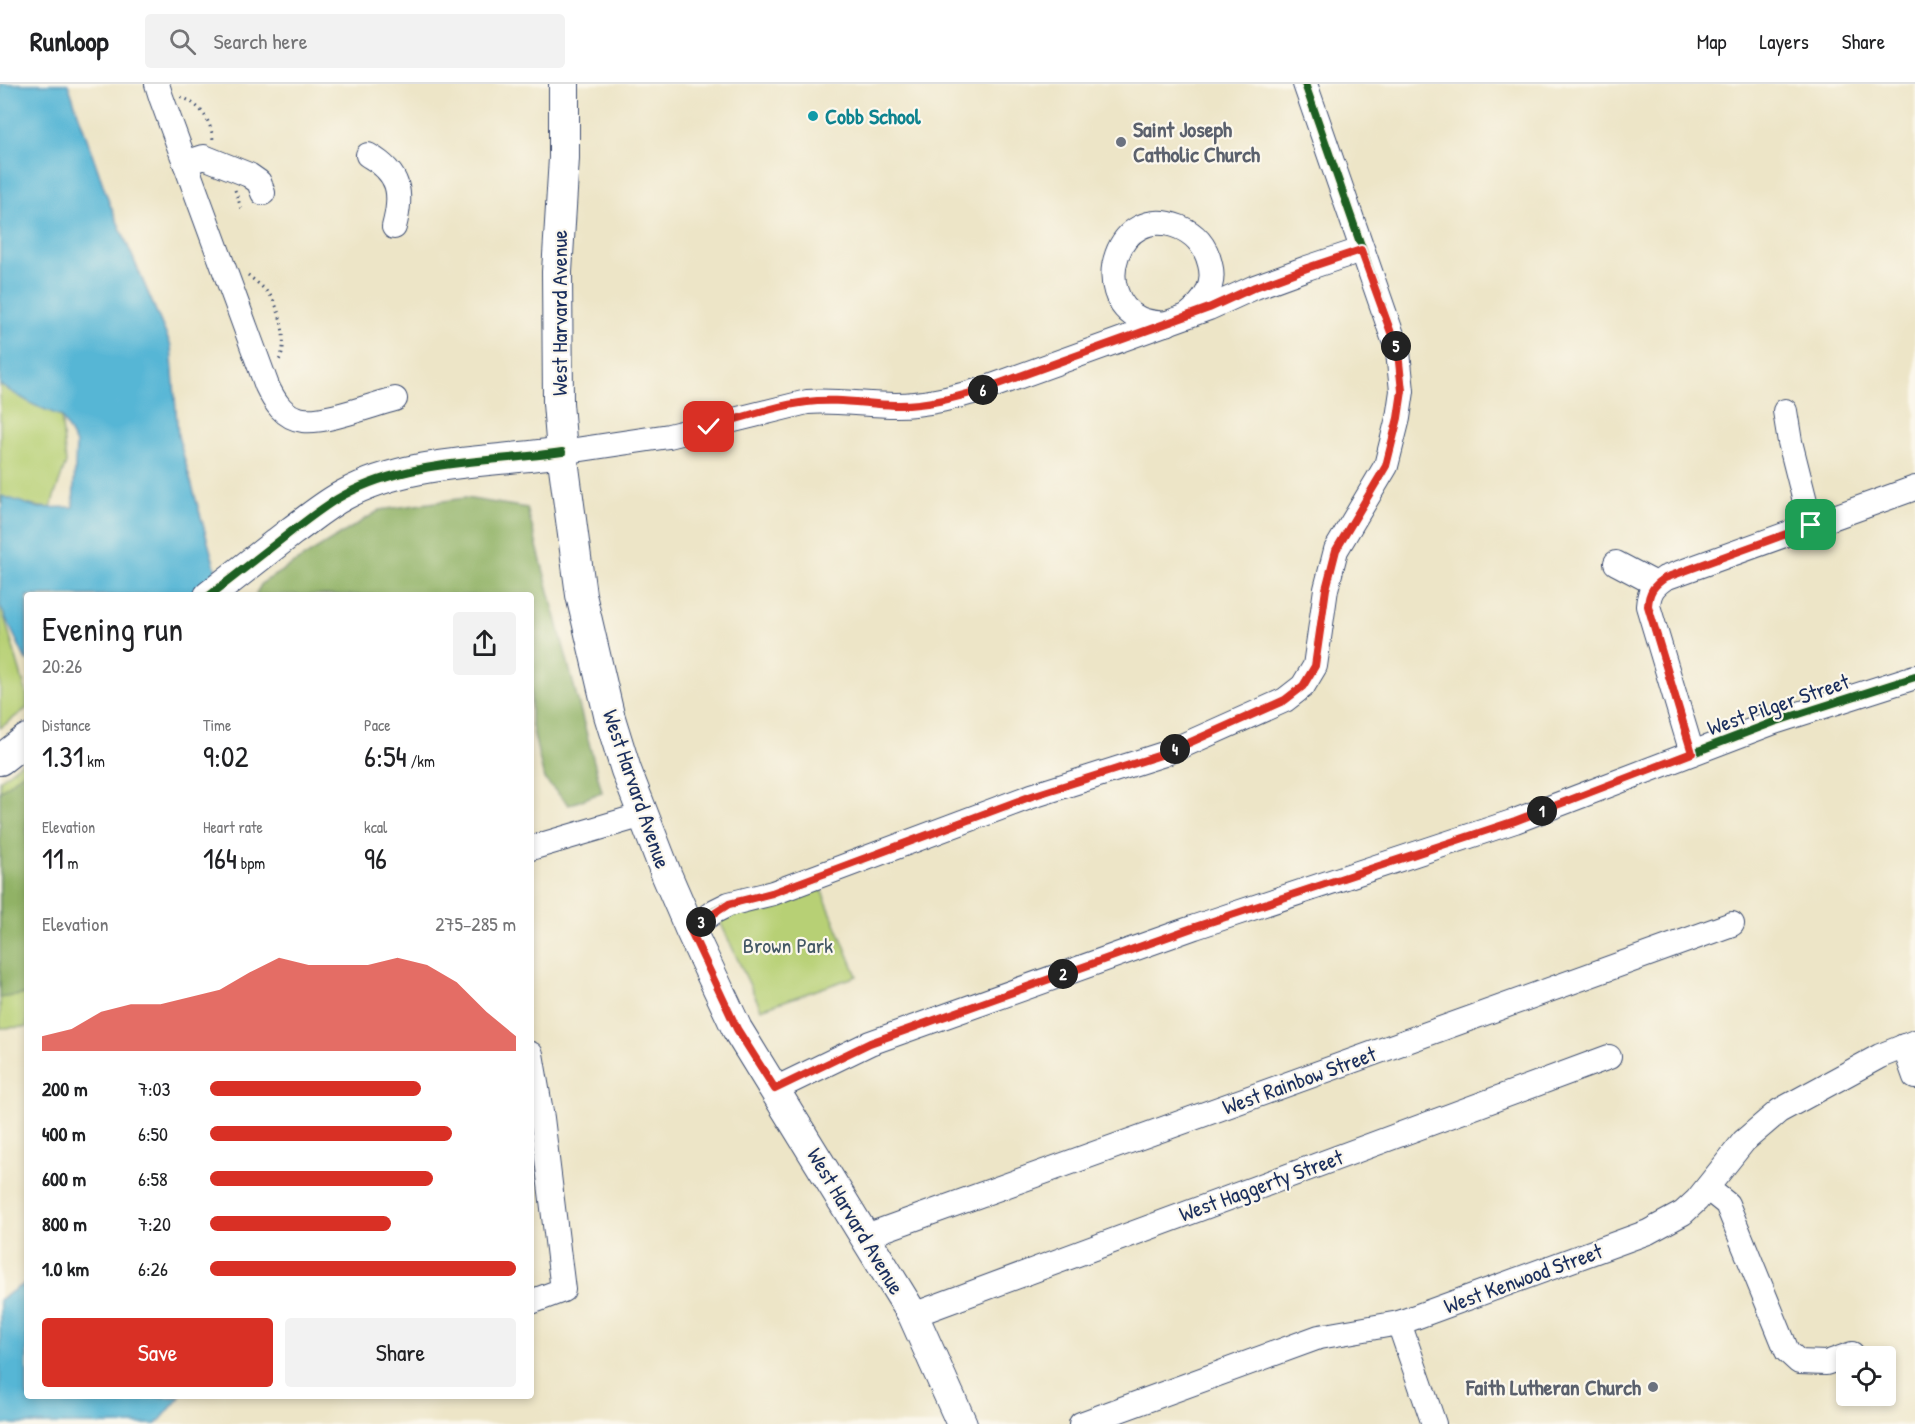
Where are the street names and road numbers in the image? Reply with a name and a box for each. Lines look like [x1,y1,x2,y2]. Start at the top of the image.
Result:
street label: West Harvard Avenue [544,230,574,396]
street label: West Pilger Street [1703,666,1853,742]
street label: West Harvard Avenue [596,706,678,873]
street label: West Rainbow Street [1218,1038,1380,1122]
street label: West Haggerty Street [1175,1141,1347,1229]
street label: West Harvard Avenue [800,1142,912,1300]
street label: West Kenwood Street [1440,1235,1607,1321]

